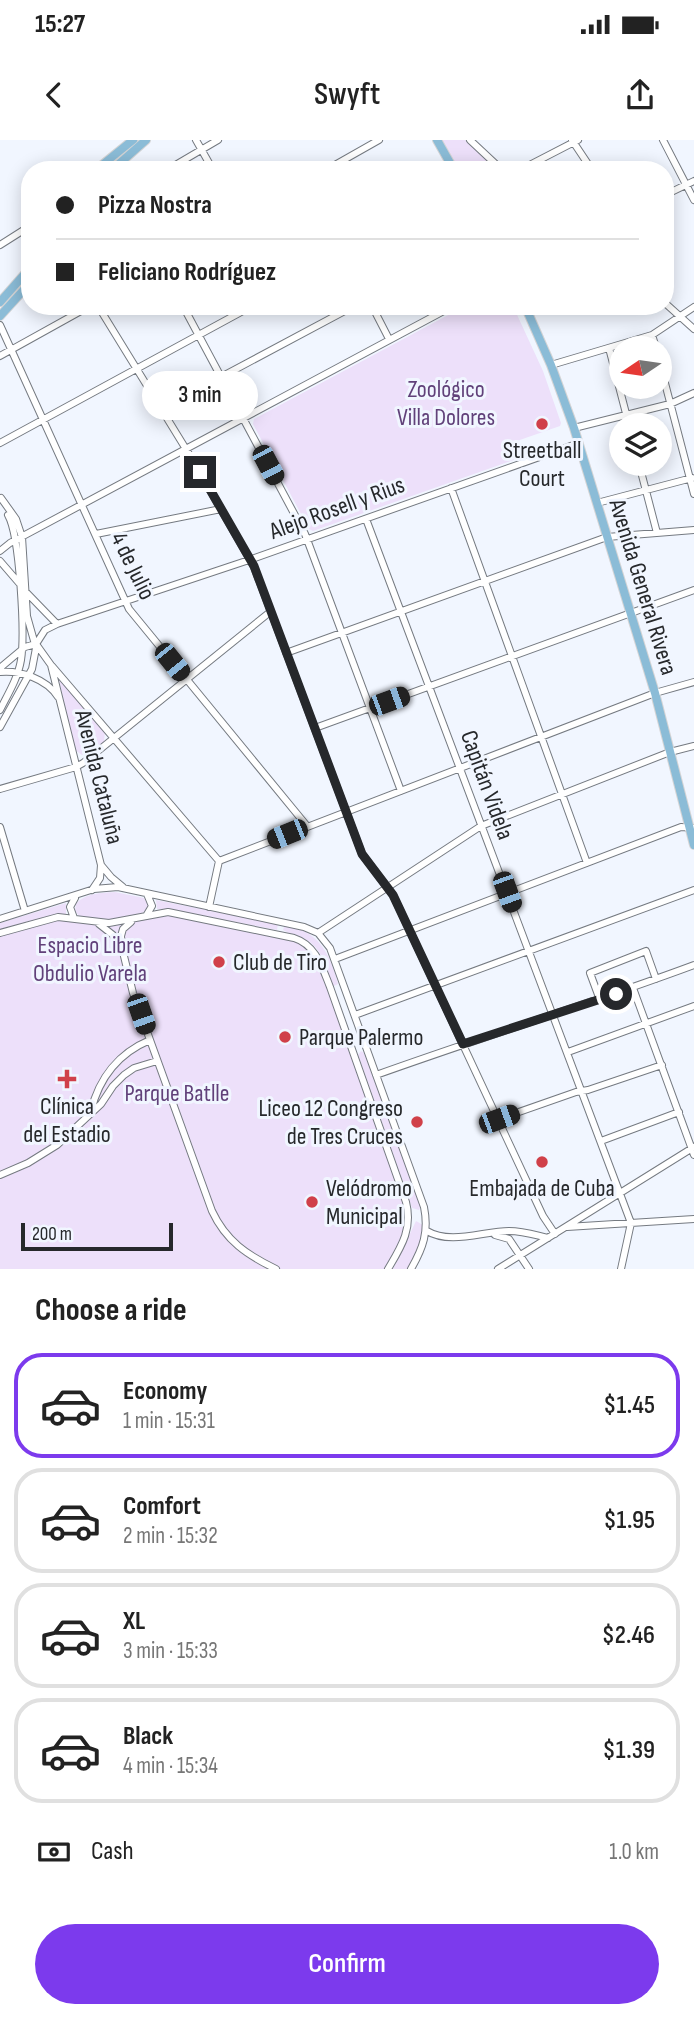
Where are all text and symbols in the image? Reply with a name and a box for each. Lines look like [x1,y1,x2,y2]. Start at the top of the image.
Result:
text: 15:27 [35,9,85,40]
text: Swyft [314,75,380,114]
icon: back [35,76,73,114]
icon: share [621,76,659,114]
text: Pizza Nostra [98,190,212,221]
text: Feliciano Rodríguez [98,257,276,288]
north arrow [609,336,672,399]
map controls [609,336,672,476]
callout: 3 min [142,370,258,420]
park label: Zoológico Villa Dolores [397,375,495,432]
text: 3 min [178,381,222,409]
button: layers [609,413,672,476]
marker: Streetball Court [534,416,550,432]
place label: Streetball Court [503,436,581,493]
car [249,442,288,488]
route end [184,456,216,488]
street label: Alejo Rosell y Rius [264,470,409,546]
street label: Avenida General Rivera [602,495,683,678]
street label: 4 de Julio [104,527,162,605]
car [151,639,194,685]
car [366,684,413,718]
street label: Avenida Cataluña [68,706,130,847]
street label: Capitán Videla [454,726,520,844]
car [264,816,311,852]
car [490,869,525,915]
park label: Espacio Libre Obdulio Varela [33,931,147,988]
place label: Club de Tiro [233,948,327,977]
marker: Club de Tiro [211,954,227,970]
route start [600,978,632,1010]
car [125,991,158,1037]
place label: Parque Palermo [299,1023,423,1052]
marker: Parque Palermo [277,1029,293,1045]
marker: Clínica del Estadio [57,1069,77,1089]
park label: Parque Batlle [125,1079,229,1108]
place label: Clínica del Estadio [23,1092,111,1149]
place label: Liceo 12 Congreso de Tres Cruces [258,1094,403,1151]
car [476,1102,523,1136]
marker: Liceo 12 Congreso de Tres Cruces [409,1114,425,1130]
marker: Embajada de Cuba [534,1154,550,1170]
place label: Velódromo Municipal [326,1174,412,1231]
place label: Embajada de Cuba [469,1174,615,1203]
marker: Velódromo Municipal [304,1194,320,1210]
scale bar [21,1220,173,1252]
text: 200 m [32,1223,72,1246]
text: Choose a ride [35,1291,187,1330]
icon: car [39,1374,102,1437]
text: Economy [123,1376,207,1407]
text: $1.45 [603,1390,655,1421]
text: 1 min · 15:31 [123,1407,215,1435]
icon: car [39,1489,102,1552]
text: Comfort [123,1491,201,1522]
text: $1.95 [603,1505,655,1536]
text: 2 min · 15:32 [123,1522,218,1550]
icon: car [39,1604,102,1667]
text: XL [123,1606,145,1637]
text: $2.46 [602,1620,655,1651]
text: 3 min · 15:33 [123,1637,218,1665]
icon: car [39,1719,102,1782]
text: Black [123,1721,173,1752]
text: $1.39 [603,1735,655,1766]
text: 4 min · 15:34 [123,1752,218,1780]
icon: cash [35,1833,73,1871]
text: Cash [91,1836,134,1867]
text: 1.0 km [609,1838,659,1866]
button: Confirm [35,1924,659,2004]

